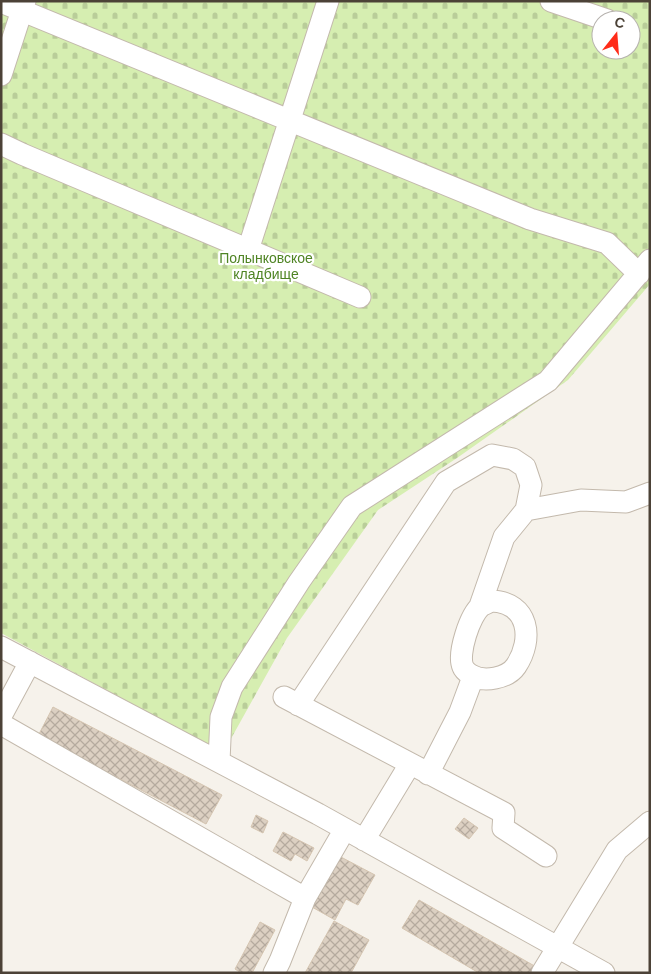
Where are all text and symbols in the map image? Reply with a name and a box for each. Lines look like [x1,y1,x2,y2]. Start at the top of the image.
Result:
north arrow [591,10,641,60]
text: С [613,12,627,32]
park label: Полынковское кладбище [219,249,313,282]

